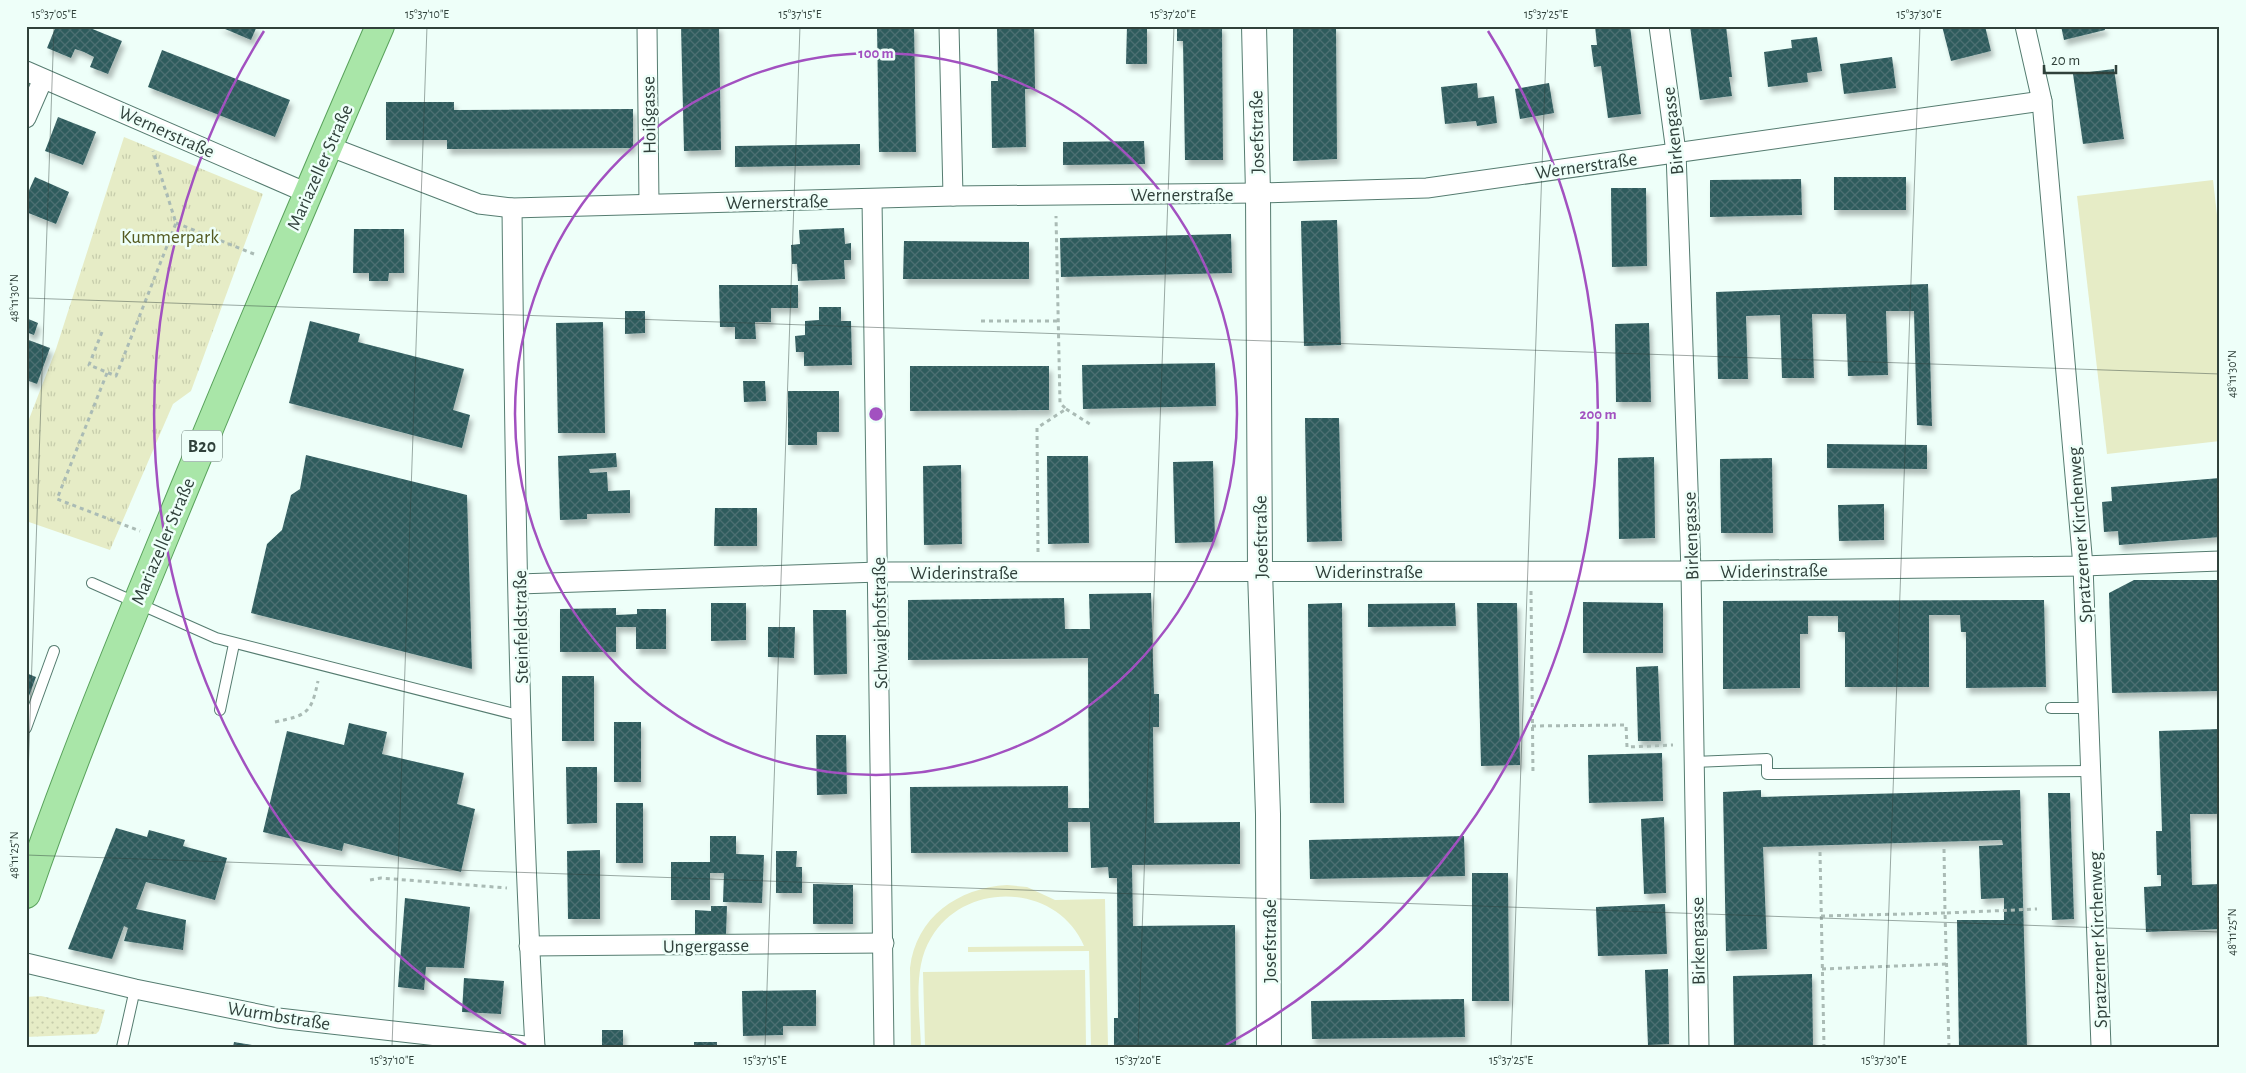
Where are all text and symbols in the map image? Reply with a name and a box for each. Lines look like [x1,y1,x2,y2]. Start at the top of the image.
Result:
text: 15°37'05"E [31,8,77,20]
text: 15°37'10"E [405,8,449,20]
text: 15°37'15"E [779,8,822,20]
text: 15°37'20"E [1150,8,1196,20]
text: 15°37'25"E [1524,8,1568,20]
text: 15°37'30"E [1896,8,1942,20]
scale bar [2044,42,2116,74]
text: 100 m [858,46,894,61]
text: 20 m [2051,53,2080,68]
street label: Hoißgasse [639,76,660,154]
street label: Birkengasse [1659,86,1688,176]
street label: Josefstraße [1247,90,1268,174]
street label: Mariazeller Straße [284,102,357,233]
street label: Wernerstraße [116,103,217,162]
street label: Wernerstraße [1534,150,1638,183]
street label: Wernerstraße [1131,186,1233,205]
street label: Wernerstraße [725,192,829,213]
park label: Kummerpark [121,228,219,247]
text: 48°11'30"N [8,274,20,322]
text: 48°11'30"N [2226,350,2238,398]
centre of rings [867,405,885,423]
text: 200 m [1579,407,1617,422]
road number: B20 [182,431,222,462]
street label: Spratzerner Kirchenweg [2065,446,2096,624]
street label: Mariazeller Straße [128,475,199,608]
street label: Birkengasse [1680,491,1703,580]
street label: Josefstraße [1251,495,1272,579]
street label: Schwaighofstraße [870,557,891,689]
street label: Widerinstraße [1720,561,1828,582]
street label: Widerinstraße [1315,563,1423,582]
street label: Widerinstraße [910,564,1018,583]
street label: Steinfeldstraße [511,570,532,684]
text: 48°11'25"N [8,831,20,879]
street label: Spratzerner Kirchenweg [2086,851,2111,1028]
street label: Birkengasse [1688,897,1709,985]
street label: Josefstraße [1261,899,1280,983]
text: 48°11'25"N [2226,908,2238,956]
street label: Ungergasse [663,936,749,957]
street label: Wurmbstraße [226,999,331,1034]
text: 15°37'10"E [370,1054,414,1066]
text: 15°37'15"E [744,1054,787,1066]
text: 15°37'20"E [1115,1054,1161,1066]
text: 15°37'25"E [1489,1054,1533,1066]
text: 15°37'30"E [1861,1054,1907,1066]

